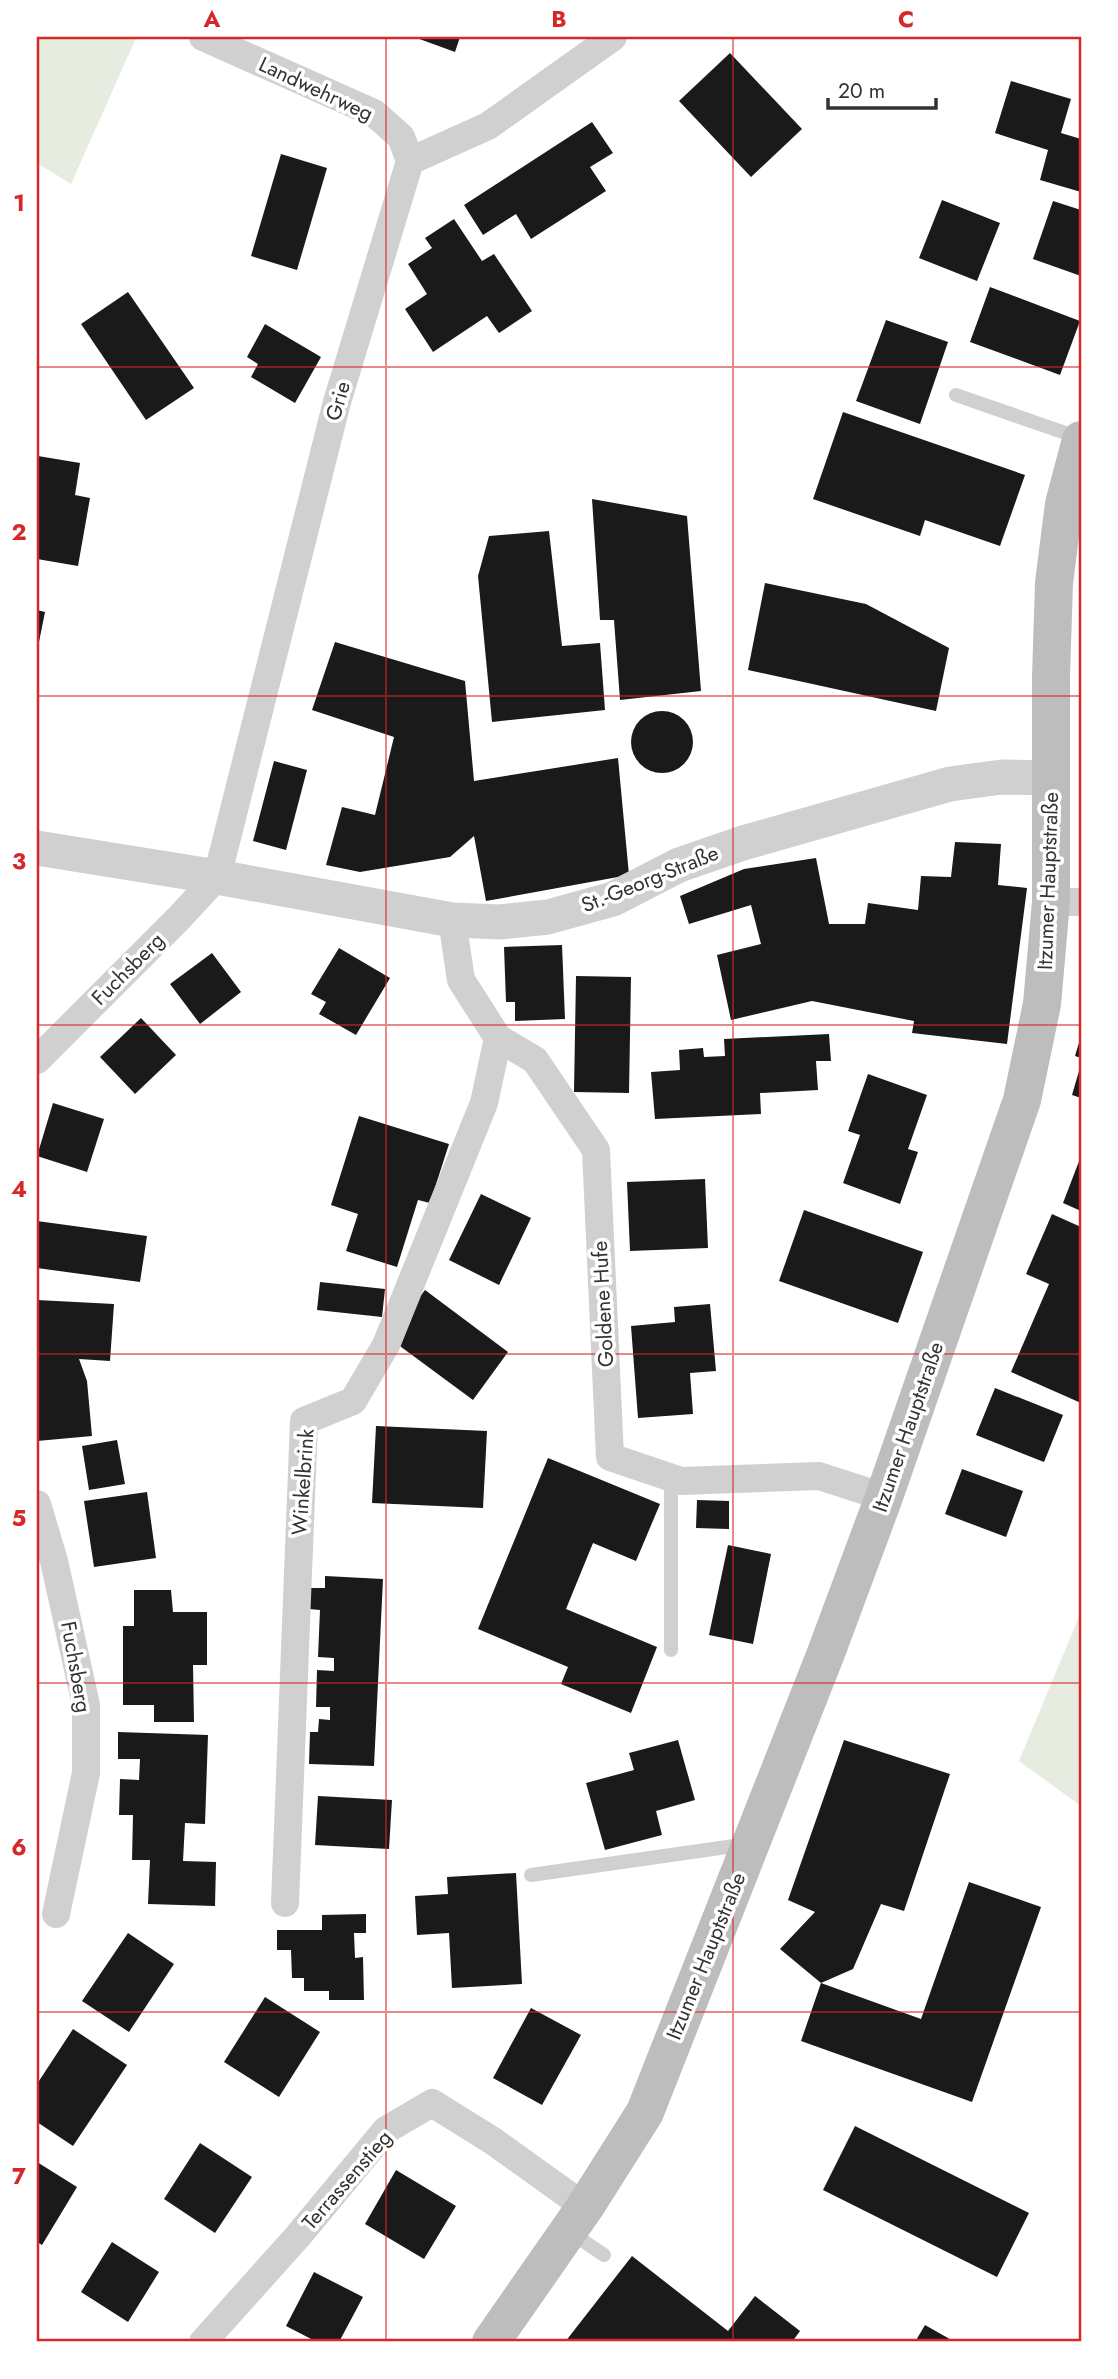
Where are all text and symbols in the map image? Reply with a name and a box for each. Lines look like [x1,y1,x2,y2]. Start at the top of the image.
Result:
text: A [203,2,221,36]
text: B [551,2,567,36]
text: C [898,2,914,36]
street label: Landwehrweg [254,49,378,129]
scale bar [828,66,936,110]
text: 20 m [838,76,885,106]
text: 1 [13,186,25,220]
street label: Grie [318,378,358,424]
text: 2 [11,515,27,549]
street label: Itzumer Hauptstraße [1030,791,1066,970]
street label: St.-Georg-Straße [577,838,723,920]
text: 3 [12,844,26,878]
street label: Fuchsberg [85,926,171,1012]
text: 4 [11,1172,27,1206]
street label: Goldene Hufe [585,1240,621,1368]
street label: Itzumer Hauptstraße [865,1338,951,1516]
street label: Winkelbrink [284,1427,322,1536]
text: 5 [12,1501,26,1535]
street label: Fuchsberg [53,1619,99,1715]
text: 6 [11,1830,27,1864]
street label: Itzumer Hauptstraße [659,1868,753,2044]
street label: Terrassenstieg [295,2124,399,2236]
text: 7 [12,2159,26,2193]

